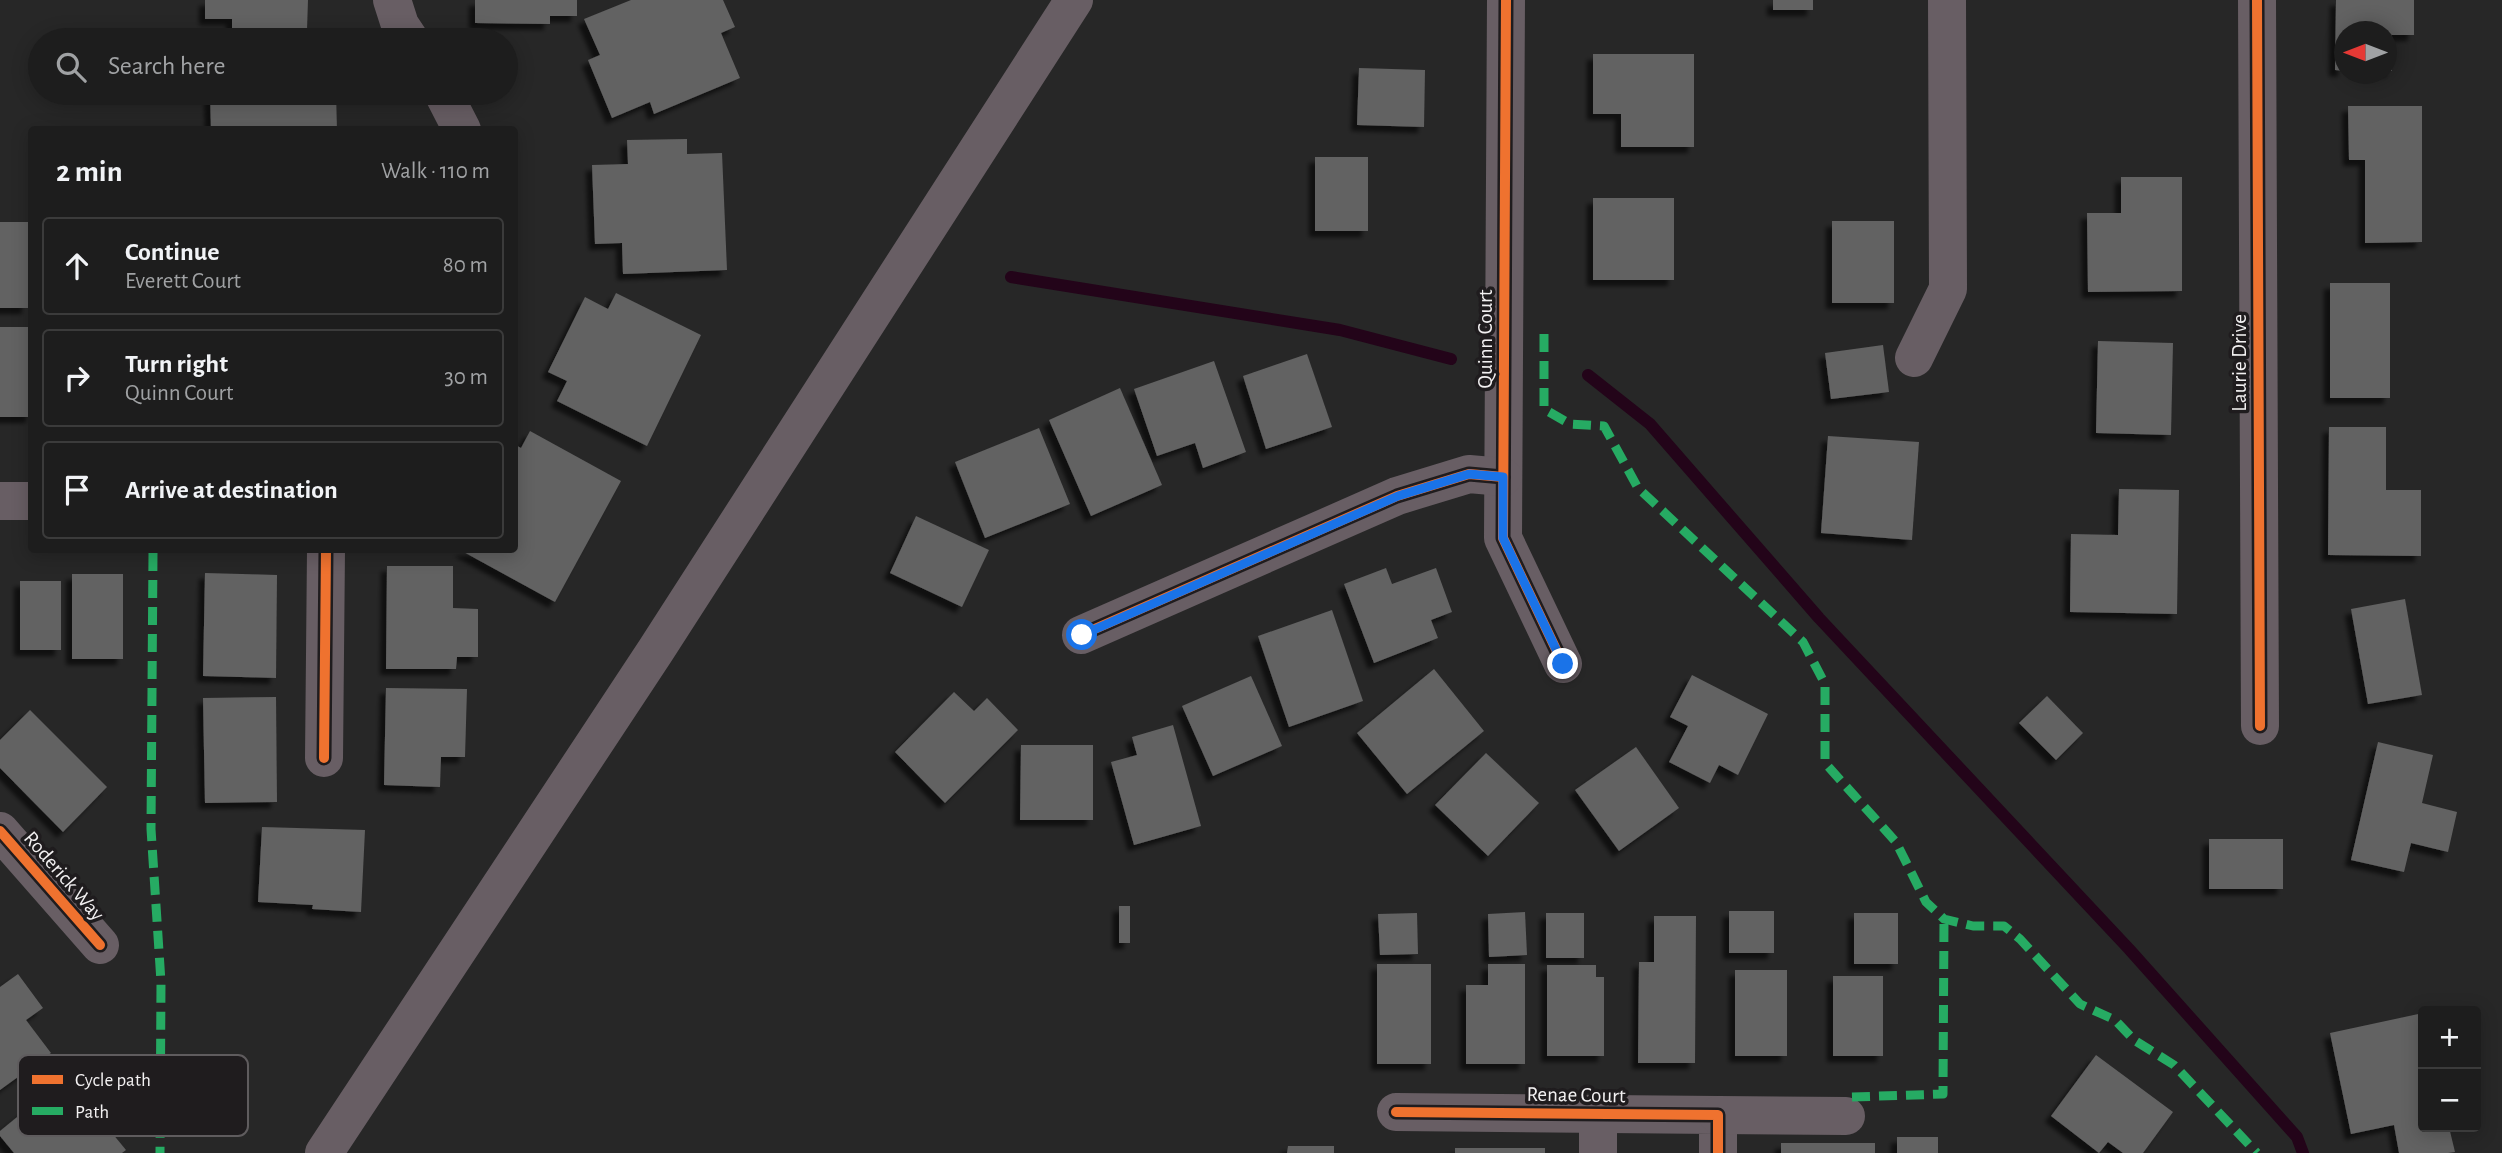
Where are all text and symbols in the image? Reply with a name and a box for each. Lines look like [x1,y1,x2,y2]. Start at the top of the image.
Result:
north arrow [2334,21,2397,84]
search box [28,28,518,105]
icon: search [52,48,90,86]
text: Search here [108,53,226,79]
text: 2 min [56,157,123,187]
text: Walk · 110 m [381,160,490,183]
text: Continue [125,239,220,265]
icon: ahead [58,247,96,285]
text: 80 m [443,254,488,277]
text: Everett Court [125,270,241,293]
street label: Quinn Court [1475,289,1496,388]
street label: Laurie Drive [2229,314,2250,412]
text: Turn right [125,351,228,377]
icon: right [58,359,96,397]
text: 30 m [444,366,488,389]
text: Quinn Court [125,382,233,405]
icon: arrive [58,471,96,509]
text: Arrive at destination [125,477,338,503]
route start [1066,619,1097,650]
route end [1547,648,1578,679]
street label: Roderick Way [20,827,108,925]
map controls [2418,1006,2481,1132]
button: + [2418,1006,2481,1069]
legend [18,1055,248,1136]
button: − [2418,1069,2481,1132]
text: Cycle path [75,1071,151,1090]
street label: Renae Court [1526,1084,1626,1106]
text: Path [75,1103,109,1122]

